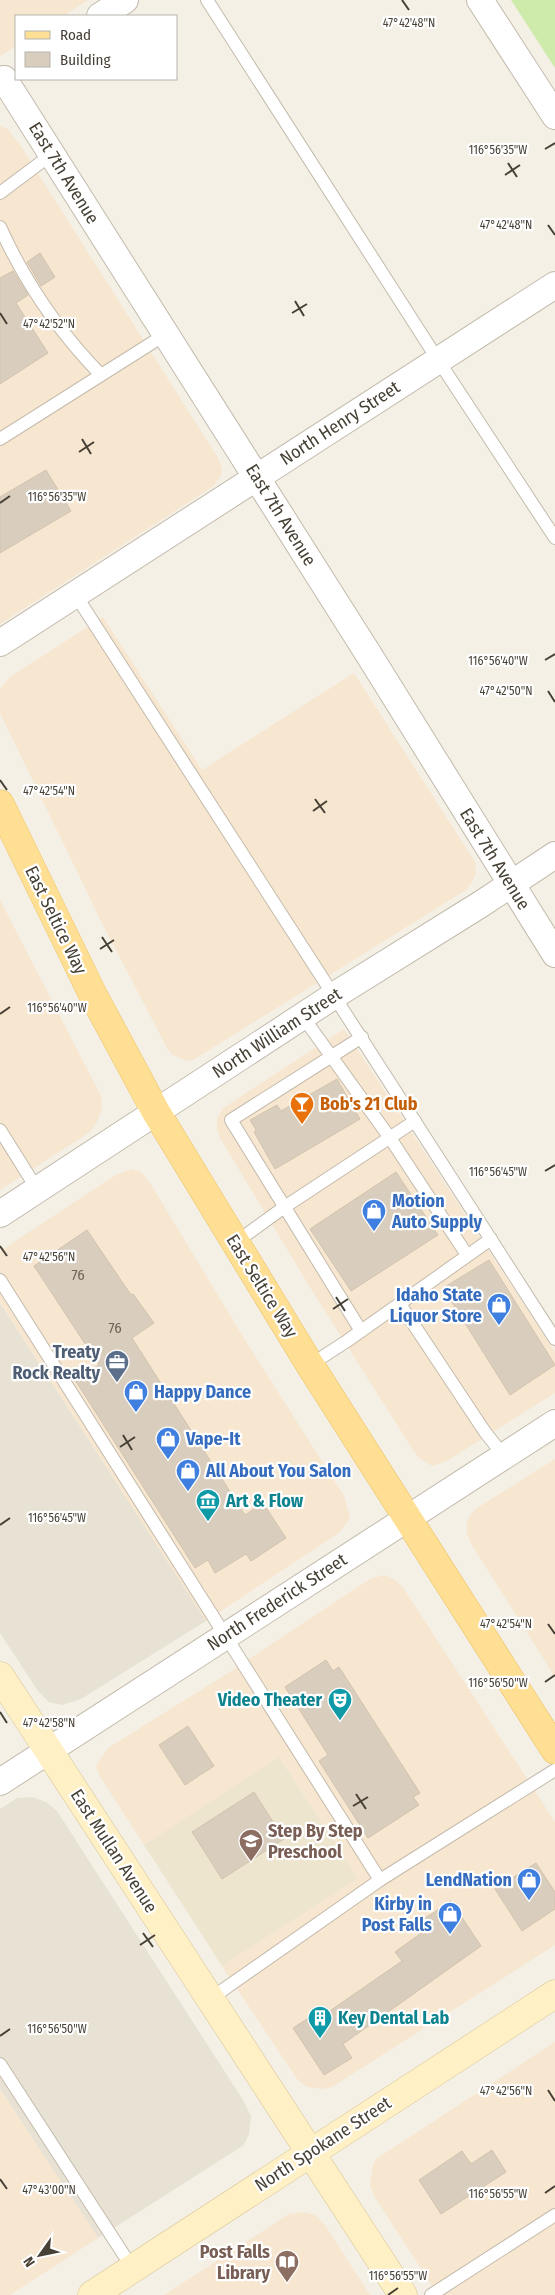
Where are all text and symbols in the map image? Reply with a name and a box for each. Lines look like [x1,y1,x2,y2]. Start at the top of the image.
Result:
legend [15,15,178,80]
text: 47°42'48"N [383,16,435,30]
text: Road [60,26,91,44]
text: Building [60,51,111,69]
street label: East 7th Avenue [24,118,104,228]
text: 116°56'35"W [469,143,527,157]
text: 47°42'48"N [480,218,532,232]
text: 47°42'52"N [23,317,75,331]
street label: North Henry Street [276,376,404,470]
street label: East 7th Avenue [241,460,321,570]
text: 116°56'35"W [28,490,86,504]
text: 116°56'40"W [468,654,528,668]
text: 47°42'50"N [479,684,533,698]
text: 47°42'54"N [23,784,75,798]
street label: East 7th Avenue [455,804,535,914]
street label: East Seltice Way [20,862,92,978]
street label: North William Street [208,983,346,1083]
text: 116°56'40"W [27,1001,87,1015]
bar icon: Bob's 21 Club [289,1091,315,1125]
place label: Bob's 21 Club [320,1093,418,1115]
text: 116°56'45"W [469,1165,527,1179]
place label: Motion Auto Supply [391,1190,482,1233]
shop icon: Motion Auto Supply [361,1198,387,1232]
street label: East Seltice Way [221,1230,303,1342]
text: 47°42'56"N [23,1250,75,1264]
house number: 76 [71,1266,85,1284]
place label: Idaho State Liquor Store [390,1284,482,1327]
shop icon: Idaho State Liquor Store [486,1292,512,1326]
house number: 76 [108,1319,122,1337]
place label: Treaty Rock Realty [12,1341,100,1384]
office icon: Treaty Rock Realty [104,1349,130,1383]
shop icon: Happy Dance [123,1379,149,1413]
place label: Happy Dance [154,1381,251,1403]
shop icon: Vape-It [155,1426,181,1460]
place label: Vape-It [185,1428,241,1450]
shop icon: All About You Salon [175,1458,201,1492]
place label: All About You Salon [205,1460,351,1482]
museum icon: Art & Flow [195,1488,221,1522]
place label: Art & Flow [225,1490,304,1512]
text: 116°56'45"W [28,1511,86,1525]
street label: North Frederick Street [203,1549,351,1655]
text: 47°42'54"N [480,1617,532,1631]
text: 116°56'50"W [468,1676,528,1690]
theatre icon: Video Theater [327,1687,353,1721]
place label: Video Theater [217,1689,322,1711]
text: 47°42'58"N [23,1716,75,1730]
street label: East Mullan Avenue [66,1785,162,1917]
place label: Step By Step Preschool [268,1820,363,1863]
school or university icon: Step By Step Preschool [238,1828,264,1862]
shop icon: LendNation [516,1867,542,1901]
place label: LendNation [426,1869,512,1891]
place label: Kirby in Post Falls [362,1893,432,1936]
shop icon: Kirby in Post Falls [437,1901,463,1935]
building icon: Key Dental Lab [307,2005,333,2039]
place label: Key Dental Lab [338,2007,450,2029]
text: 116°56'50"W [27,2022,87,2036]
text: 47°42'56"N [480,2084,532,2098]
street label: North Spokane Street [251,2092,395,2196]
text: 47°43'00"N [22,2183,76,2197]
text: 116°56'55"W [469,2187,527,2201]
north arrow [15,2230,65,2280]
place label: Post Falls Library [200,2241,270,2284]
library icon: Post Falls Library [274,2249,300,2283]
text: N [20,2254,39,2270]
text: 116°56'55"W [369,2269,427,2283]

